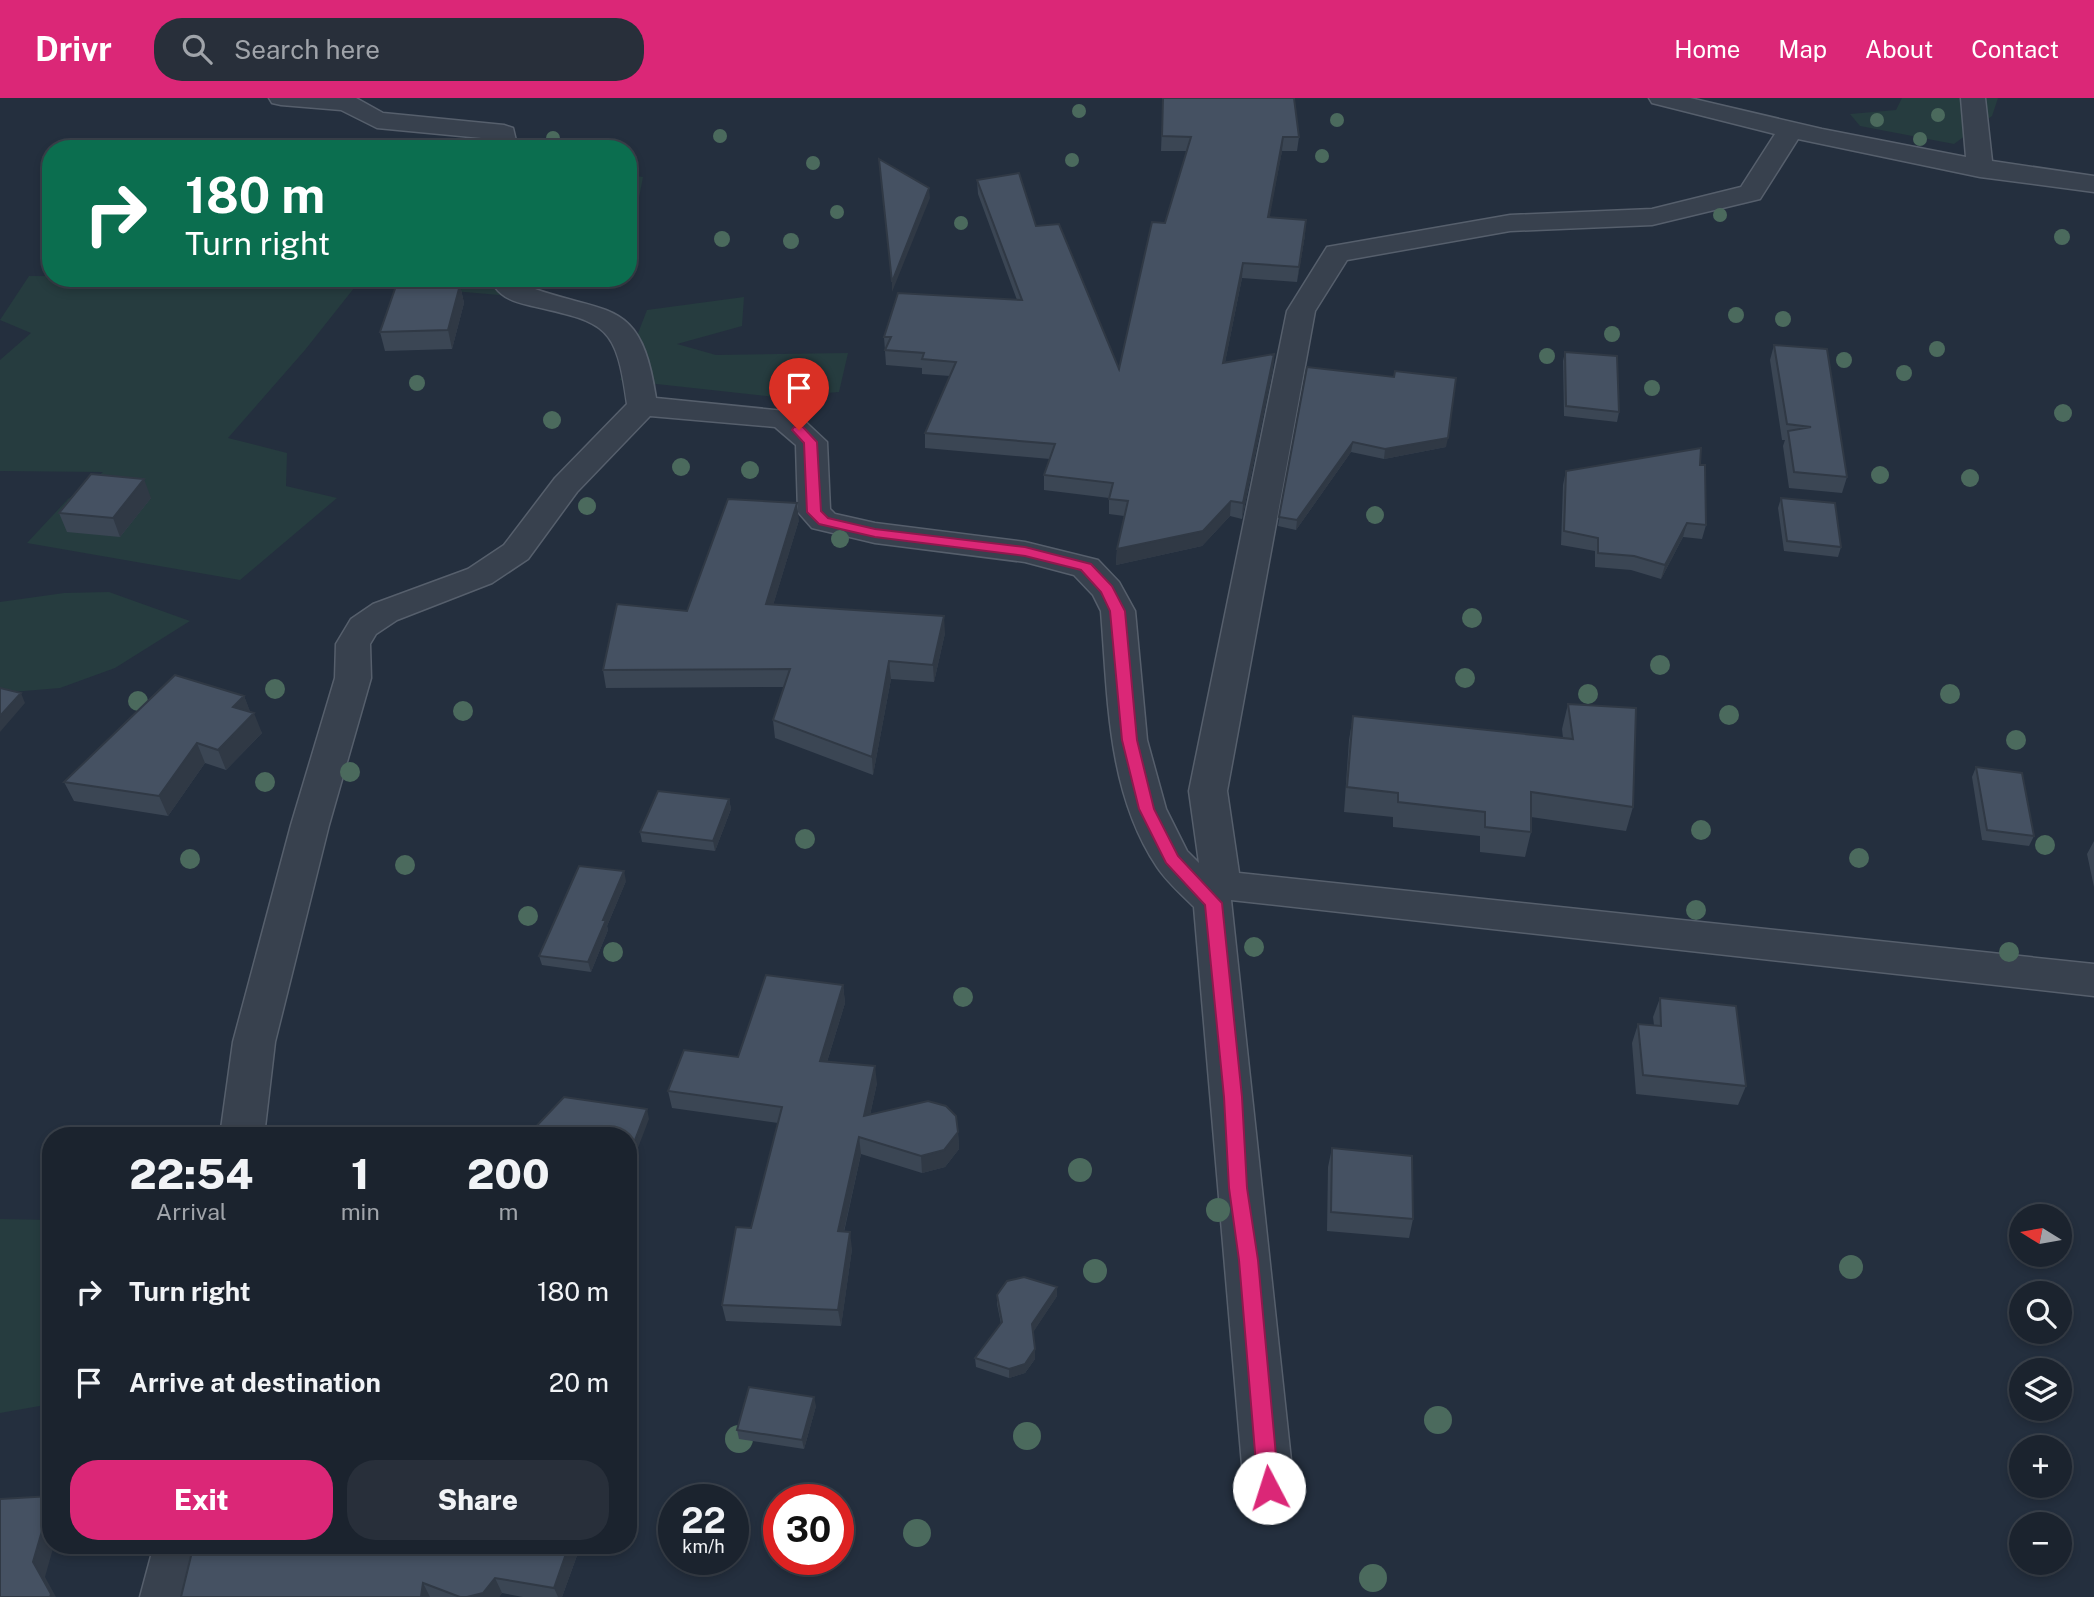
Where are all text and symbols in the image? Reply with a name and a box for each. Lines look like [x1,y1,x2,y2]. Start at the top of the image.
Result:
search box [154,18,644,81]
text: Drivr [35,30,112,68]
icon: search [178,30,216,68]
text: Search here [234,34,380,65]
text: Home [1674,35,1740,63]
text: Map [1778,35,1827,63]
text: About [1865,35,1933,63]
text: Contact [1971,35,2059,63]
text: 180 m [185,166,325,224]
icon: right [70,168,161,259]
text: Turn right [185,225,330,262]
pin [769,358,829,430]
icon: arrive [780,369,818,407]
text: 22:54 [129,1149,253,1198]
text: 1 [351,1149,369,1198]
text: 200 [467,1149,550,1198]
text: Arrival [156,1198,227,1225]
text: min [341,1198,380,1225]
text: m [498,1198,518,1225]
north arrow [2009,1204,2072,1267]
map controls [2009,1204,2072,1575]
icon: right [70,1273,108,1311]
text: Turn right [129,1276,251,1307]
text: 180 m [537,1276,609,1307]
button: search [2009,1281,2072,1344]
button: layers [2009,1358,2072,1421]
icon: arrive [70,1364,108,1402]
text: Arrive at destination [129,1367,381,1398]
text: 20 m [549,1367,609,1398]
button: + [2009,1435,2072,1498]
position arrow [1232,1451,1306,1525]
button: Exit [70,1460,333,1540]
button: Share [347,1460,609,1540]
speed limit sign: 30 [763,1484,854,1575]
text: 22 [681,1500,726,1541]
button: − [2009,1512,2072,1575]
text: km/h [682,1536,725,1557]

